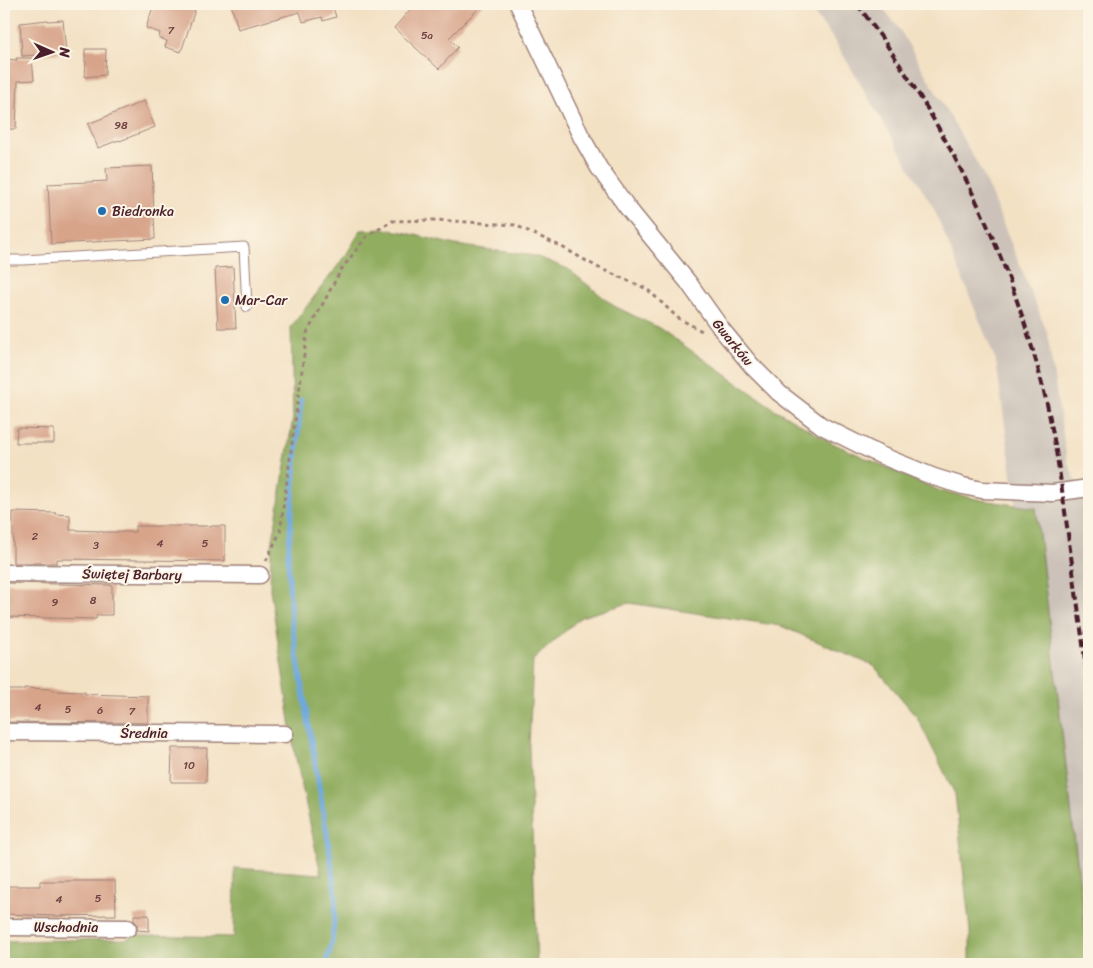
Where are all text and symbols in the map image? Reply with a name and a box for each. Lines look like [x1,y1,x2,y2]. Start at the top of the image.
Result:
house number: 7 [168,21,175,40]
house number: 5a [421,26,434,45]
north arrow [28,28,78,78]
text: N [52,46,77,58]
house number: 98 [114,116,128,135]
place label: Biedronka [112,199,174,224]
marker: Biedronka [96,205,108,217]
place label: Mar-Car [235,288,288,313]
marker: Mar-Car [219,294,231,306]
street label: Gwarków [705,313,760,372]
house number: 2 [32,527,39,546]
house number: 4 [157,534,164,553]
house number: 5 [202,534,209,553]
house number: 3 [93,536,99,555]
street label: Świętej Barbary [82,561,183,588]
house number: 8 [90,591,97,610]
house number: 9 [52,593,59,612]
house number: 4 [35,698,42,717]
house number: 5 [65,700,72,719]
house number: 6 [97,701,103,720]
house number: 7 [129,702,136,721]
street label: Średnia [120,721,168,746]
house number: 10 [183,756,195,775]
house number: 5 [95,889,102,908]
house number: 4 [56,890,63,909]
street label: Wschodnia [34,915,98,940]

